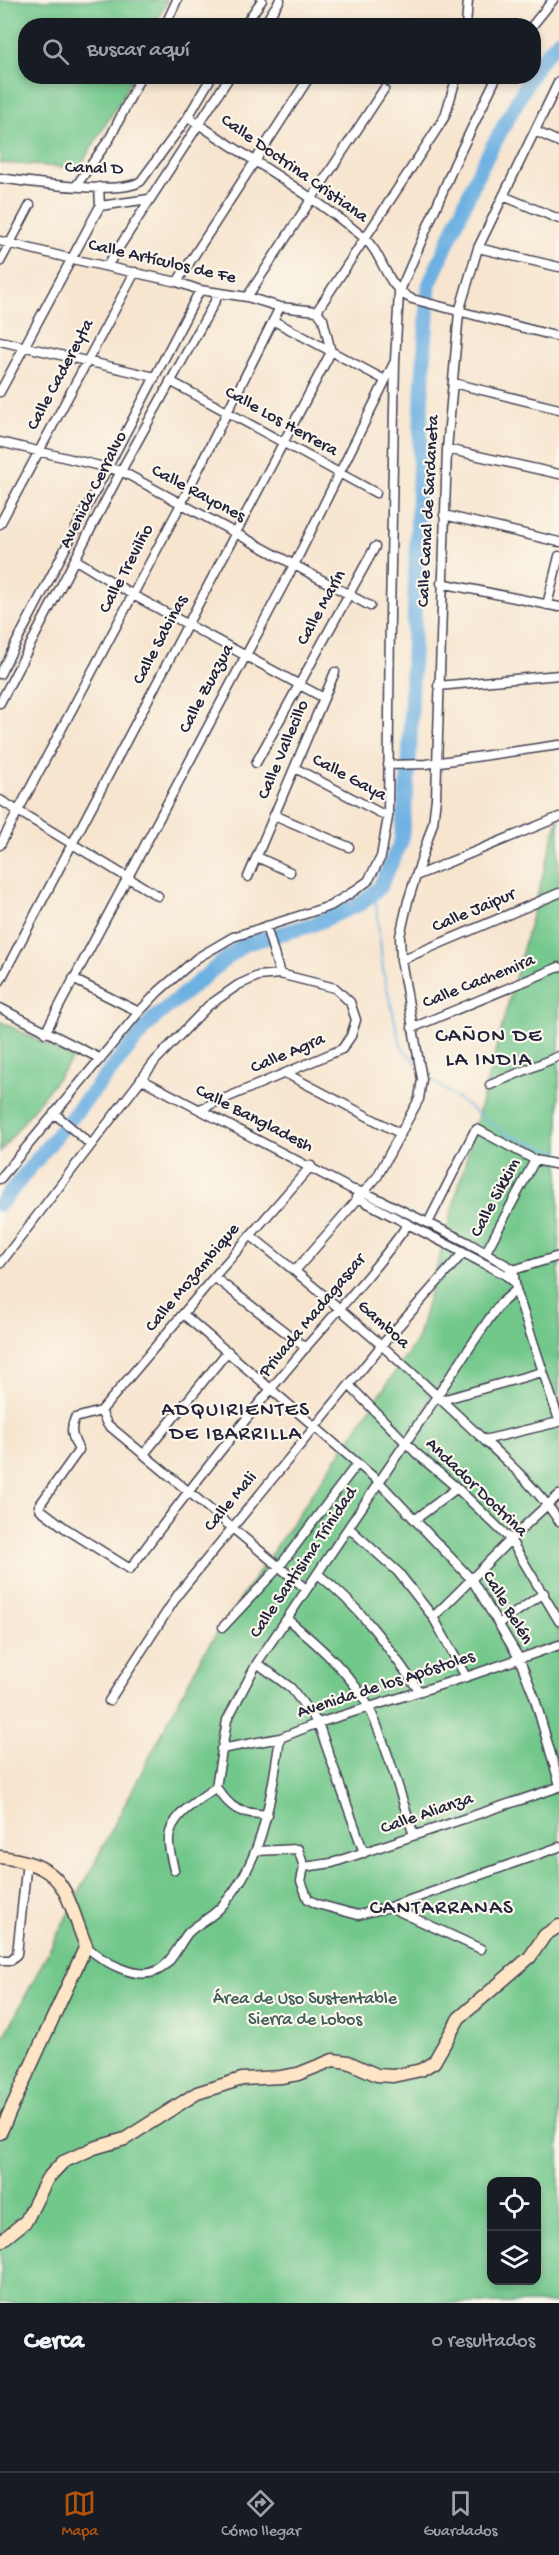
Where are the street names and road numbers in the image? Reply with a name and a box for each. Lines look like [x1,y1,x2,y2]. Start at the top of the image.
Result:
street label: Calle Doctrina Cristiana [216,110,373,228]
street label: Canal D [65,157,124,181]
street label: Calle Artículos de Fe [86,235,239,289]
street label: Calle Cadereyta [23,315,100,434]
street label: Calle Los Herrera [221,382,342,462]
street label: Calle Canal de Sardaneta [413,413,445,608]
street label: Avenida Cerralvo [56,428,132,552]
street label: Calle Rayones [147,460,250,528]
street label: Calle Trevilño [95,521,159,617]
street label: Calle Marín [293,566,351,649]
street label: Calle Sabinas [129,591,194,688]
street label: Calle Zuazua [175,640,240,737]
street label: Calle Vallecillo [254,697,314,803]
street label: Calle Gaya [308,750,391,807]
street label: Calle Jaipur [429,883,520,938]
street label: Calle Cachemira [420,950,539,1014]
street label: Calle Agra [248,1029,329,1079]
street label: Calle Bangladesh [192,1080,317,1158]
street label: Calle Sikkim [466,1155,526,1241]
street label: Calle Mozambique [141,1219,245,1337]
street label: Privada Madagascar [254,1249,372,1383]
street label: Gamboa [353,1296,414,1355]
street label: Andador Doctrina [421,1434,532,1543]
street label: Calle Mali [200,1468,262,1536]
street label: Calle Santisima Trinidad [246,1482,363,1643]
street label: Calle Belén [477,1568,537,1649]
street label: Avenida de los Apóstoles [295,1646,479,1724]
street label: Calle Alianza [378,1788,477,1840]

